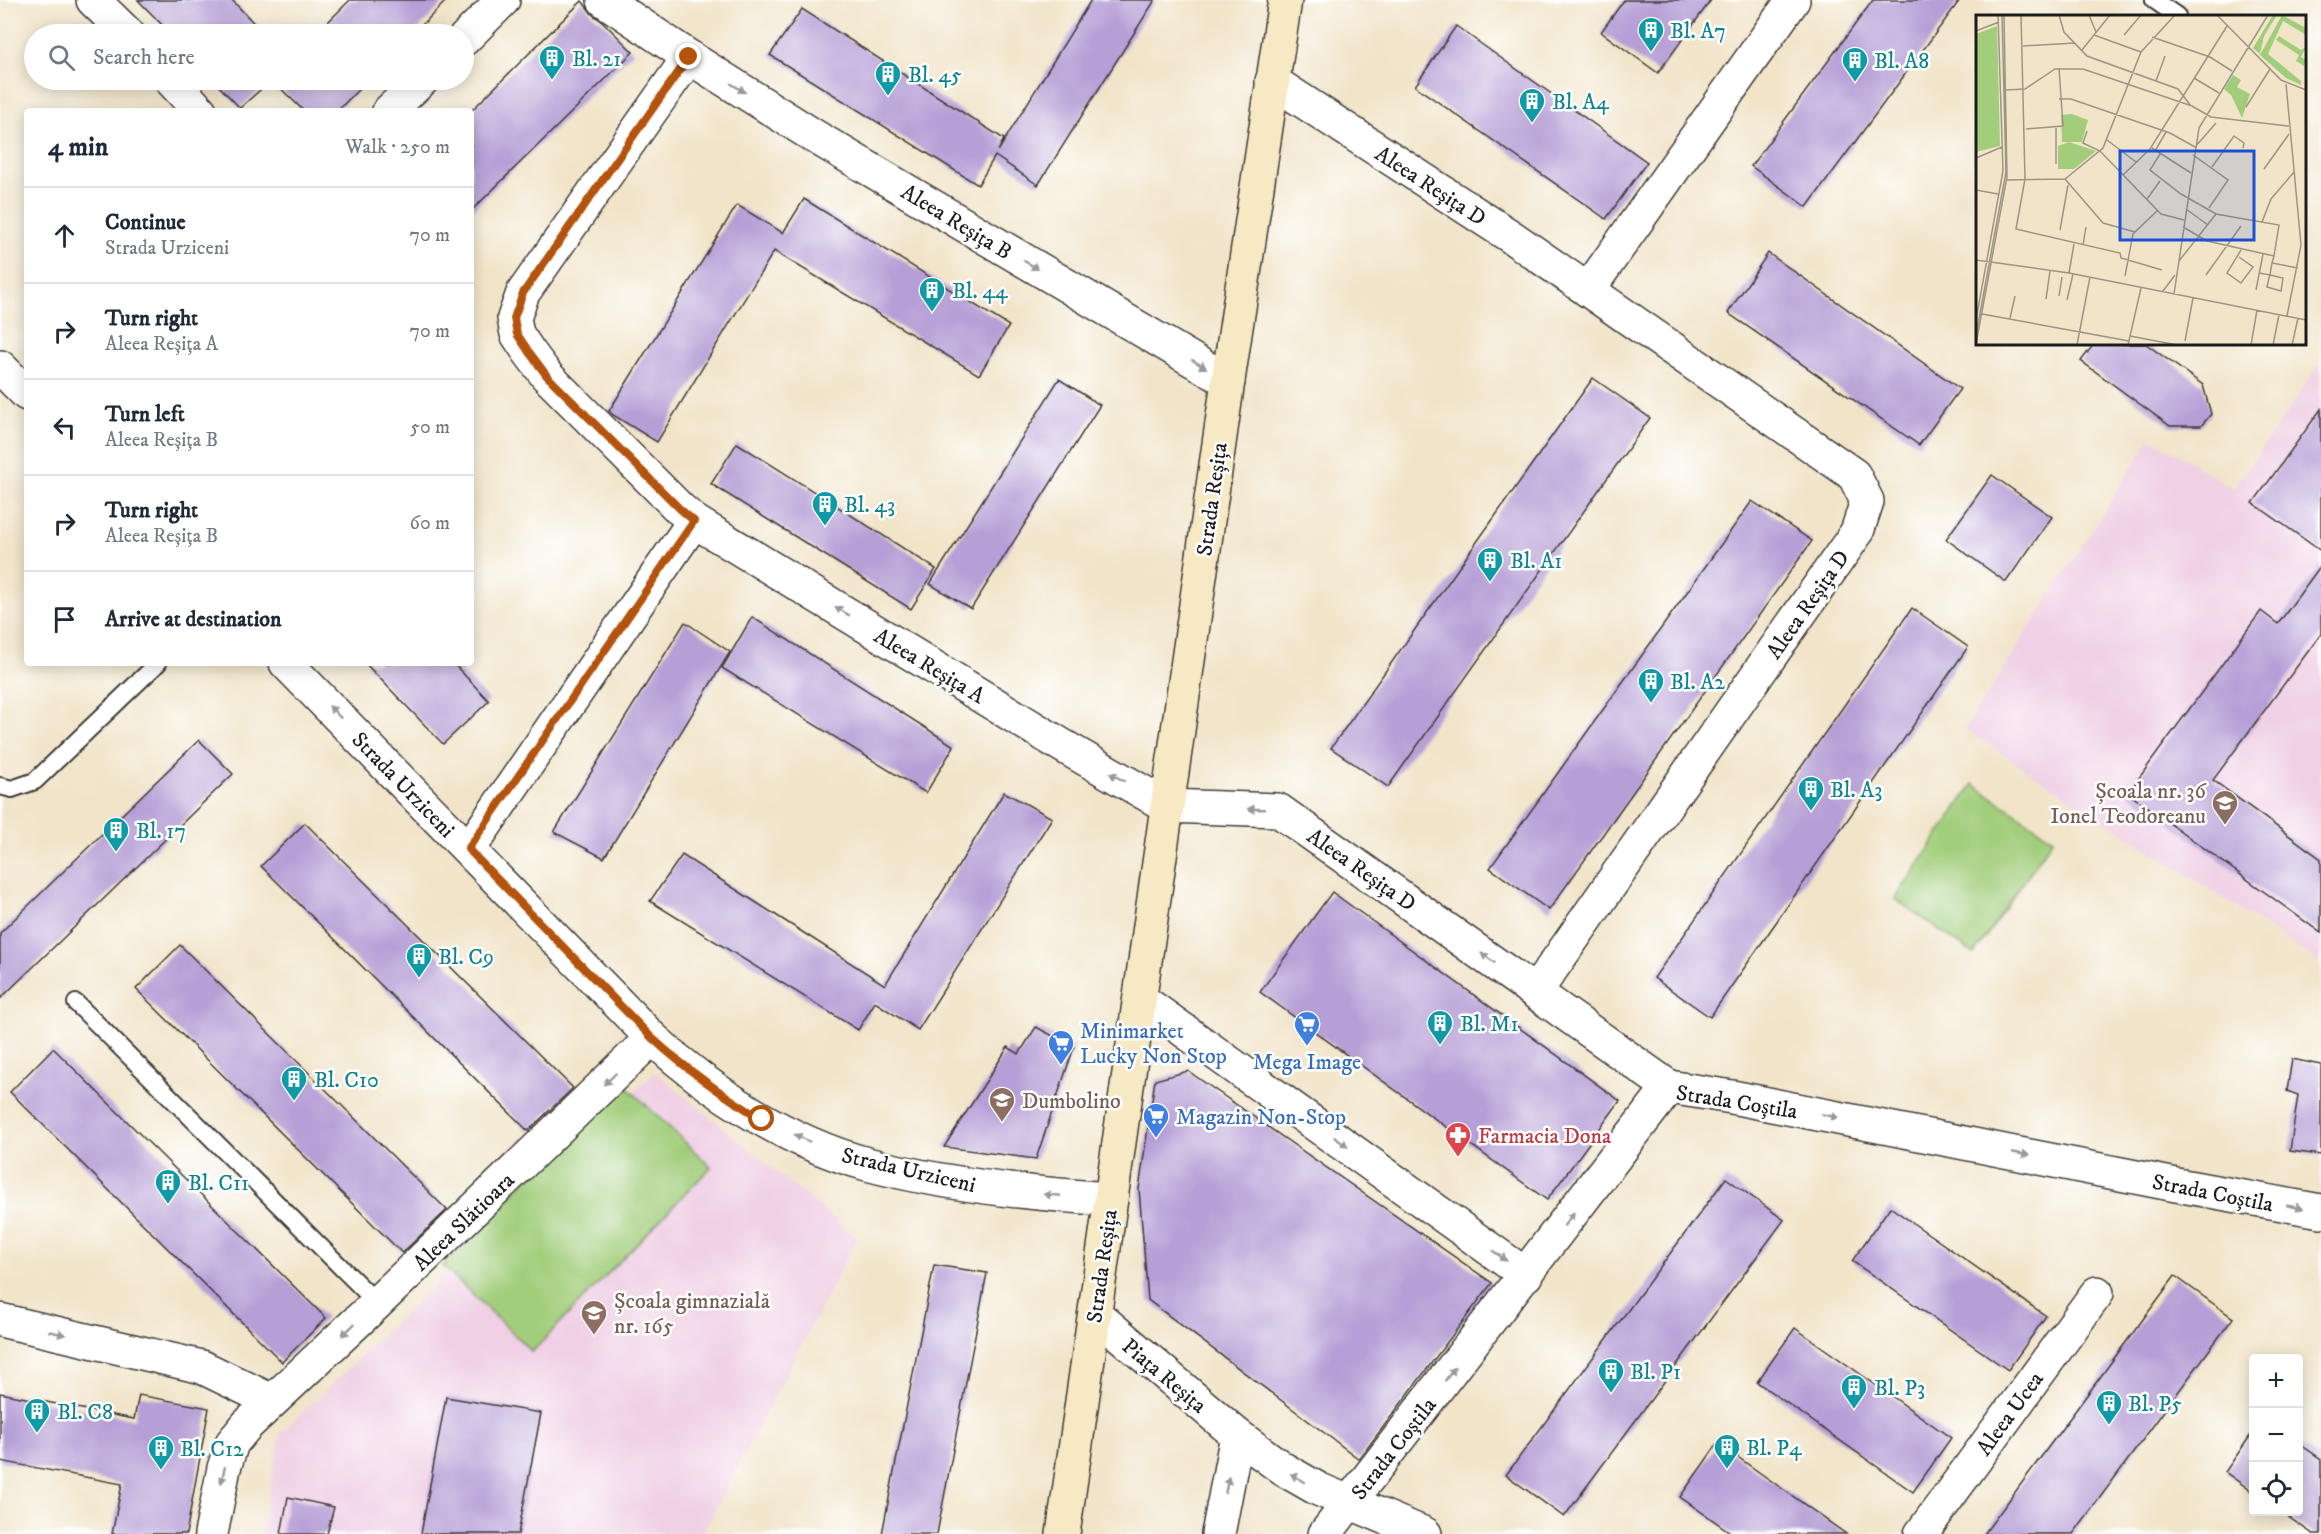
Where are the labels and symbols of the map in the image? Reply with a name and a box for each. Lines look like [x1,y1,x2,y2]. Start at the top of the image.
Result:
building icon: Bl. A7 [1636,15,1666,53]
inset map [1976,15,2306,345]
place label: Bl. A7 [1670,18,1726,45]
building icon: Bl. 21 [537,43,567,81]
route end [675,43,701,69]
building icon: Bl. A8 [1840,45,1870,83]
place label: Bl. 21 [572,46,621,73]
place label: Bl. A8 [1874,48,1929,75]
building icon: Bl. 45 [873,59,903,97]
place label: Bl. 45 [908,62,962,89]
one-way arrow [730,83,746,94]
building icon: Bl. A4 [1517,86,1547,124]
place label: Bl. A4 [1552,89,1610,116]
street label: Aleea Reșița D [1370,140,1491,232]
street label: Aleea Reșița B [896,179,1017,266]
one-way arrow [1023,259,1039,270]
building icon: Bl. 44 [917,275,947,313]
place label: Bl. 44 [952,278,1009,305]
one-way arrow [1191,359,1207,370]
street label: Strada Reșița [1191,440,1234,558]
building icon: Bl. 43 [810,489,840,527]
place label: Bl. 43 [844,492,895,519]
building icon: Bl. A1 [1475,545,1505,583]
street label: Aleea Reșița D [1761,545,1856,665]
place label: Bl. A1 [1510,548,1562,575]
one-way arrow [834,606,850,617]
street label: Aleea Reșița A [869,623,990,710]
building icon: Bl. A2 [1636,666,1666,704]
place label: Bl. A2 [1670,669,1725,696]
one-way arrow [328,706,342,720]
street label: Strada Urziceni [346,726,460,844]
one-way arrow [1108,772,1125,782]
building icon: Bl. A3 [1796,774,1826,812]
place label: Bl. A3 [1830,777,1883,804]
place label: Școala nr. 36 Ionel Teodoreanu [2050,778,2208,830]
school or university icon: Școala nr. 36 Ionel Teodoreanu [2210,788,2240,826]
one-way arrow [1247,804,1266,813]
building icon: Bl. 17 [101,815,131,853]
place label: Bl. 17 [136,818,186,845]
street label: Aleea Reșița D [1301,823,1421,918]
building icon: Bl. C9 [404,941,434,979]
place label: Bl. C9 [438,944,494,971]
one-way arrow [1481,952,1497,964]
building icon: Bl. M1 [1425,1008,1455,1046]
supermarket icon: Mega Image [1292,1009,1322,1047]
place label: Bl. M1 [1460,1011,1519,1038]
place label: Minimarket Lucky Non Stop [1080,1018,1227,1070]
supermarket icon: Minimarket Lucky Non Stop [1046,1028,1076,1066]
place label: Mega Image [1253,1049,1361,1076]
building icon: Bl. C10 [279,1064,309,1102]
place label: Bl. C10 [314,1067,379,1094]
one-way arrow [603,1071,617,1085]
street label: Strada Coștila [1674,1080,1800,1125]
school or university icon: Dumbolino [987,1085,1017,1123]
place label: Dumbolino [1022,1088,1121,1115]
supermarket icon: Magazin Non-Stop [1141,1101,1171,1139]
place label: Magazin Non-Stop [1176,1104,1346,1131]
route start [748,1105,774,1131]
one-way arrow [1821,1112,1840,1121]
pharmacy icon: Farmacia Dona [1443,1120,1473,1158]
place label: Farmacia Dona [1478,1123,1612,1150]
one-way arrow [794,1134,811,1143]
one-way arrow [1334,1136,1349,1148]
street label: Strada Urziceni [839,1142,978,1199]
one-way arrow [2012,1150,2031,1159]
building icon: Bl. C11 [153,1167,183,1205]
street label: Aleea Slătioara [408,1167,521,1277]
street label: Strada Coștila [2150,1169,2276,1219]
place label: Bl. C11 [188,1170,249,1197]
one-way arrow [1043,1191,1062,1200]
one-way arrow [2286,1203,2305,1212]
street label: Strada Reșița [1081,1207,1124,1325]
one-way arrow [1562,1211,1575,1227]
one-way arrow [1491,1250,1507,1262]
place label: Școala gimnazială nr. 165 [614,1288,771,1340]
school or university icon: Școala gimnazială nr. 165 [579,1298,609,1336]
one-way arrow [342,1323,356,1337]
one-way arrow [48,1329,66,1339]
street label: Piața Reșița [1116,1333,1212,1420]
building icon: Bl. P1 [1596,1356,1626,1394]
place label: Bl. P1 [1630,1359,1681,1386]
one-way arrow [1444,1366,1456,1382]
street label: Aleea Ucea [1971,1366,2050,1461]
building icon: Bl. P3 [1839,1372,1869,1410]
place label: Bl. P3 [1874,1375,1925,1402]
building icon: Bl. P5 [2094,1388,2124,1426]
place label: Bl. P5 [2128,1391,2182,1418]
street label: Strada Coștila [1346,1392,1443,1506]
building icon: Bl. C8 [22,1396,52,1434]
place label: Bl. C8 [57,1399,113,1426]
building icon: Bl. P4 [1712,1432,1742,1470]
building icon: Bl. C12 [146,1433,176,1471]
place label: Bl. P4 [1746,1435,1803,1462]
place label: Bl. C12 [180,1436,244,1463]
one-way arrow [217,1465,227,1484]
one-way arrow [1290,1472,1306,1483]
one-way arrow [1223,1475,1232,1494]

